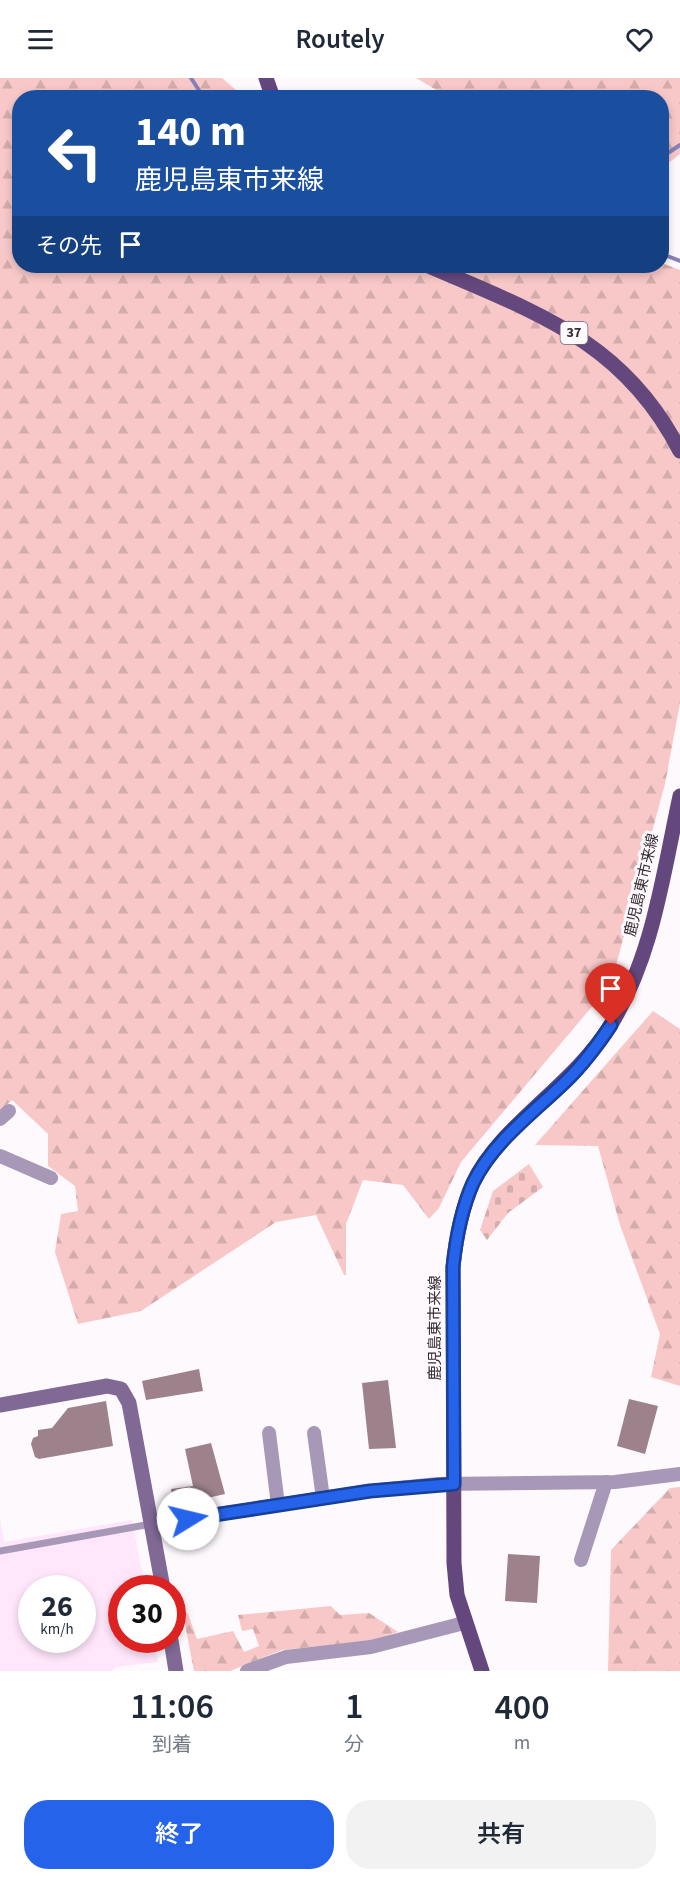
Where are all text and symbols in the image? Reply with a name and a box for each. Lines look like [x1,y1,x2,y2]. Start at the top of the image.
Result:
text: Routely [295,20,385,59]
icon: menu [24,23,57,56]
icon: heart [623,23,656,56]
text: 140 m [135,102,246,162]
icon: left [36,114,114,192]
text: 鹿児島東市来線 [135,161,324,200]
icon: arrive [114,228,147,261]
text: その先 [36,230,102,262]
road number: 37 [560,322,588,344]
street label: 鹿児島東市来線 [620,831,664,939]
pin [585,963,636,1025]
icon: arrive [594,972,627,1005]
street label: 鹿児島東市来線 [425,1275,446,1381]
position arrow [156,1487,220,1551]
speed limit sign: 30 [108,1575,186,1653]
text: 26 [41,1585,73,1628]
text: km/h [40,1619,74,1640]
text: 11:06 [130,1681,214,1732]
text: 1 [345,1681,363,1732]
text: 400 [494,1682,550,1733]
text: m [514,1729,530,1757]
text: 到着 [152,1731,192,1759]
text: 分 [344,1731,364,1759]
button: 終了 [24,1800,334,1869]
button: 共有 [346,1800,656,1869]

